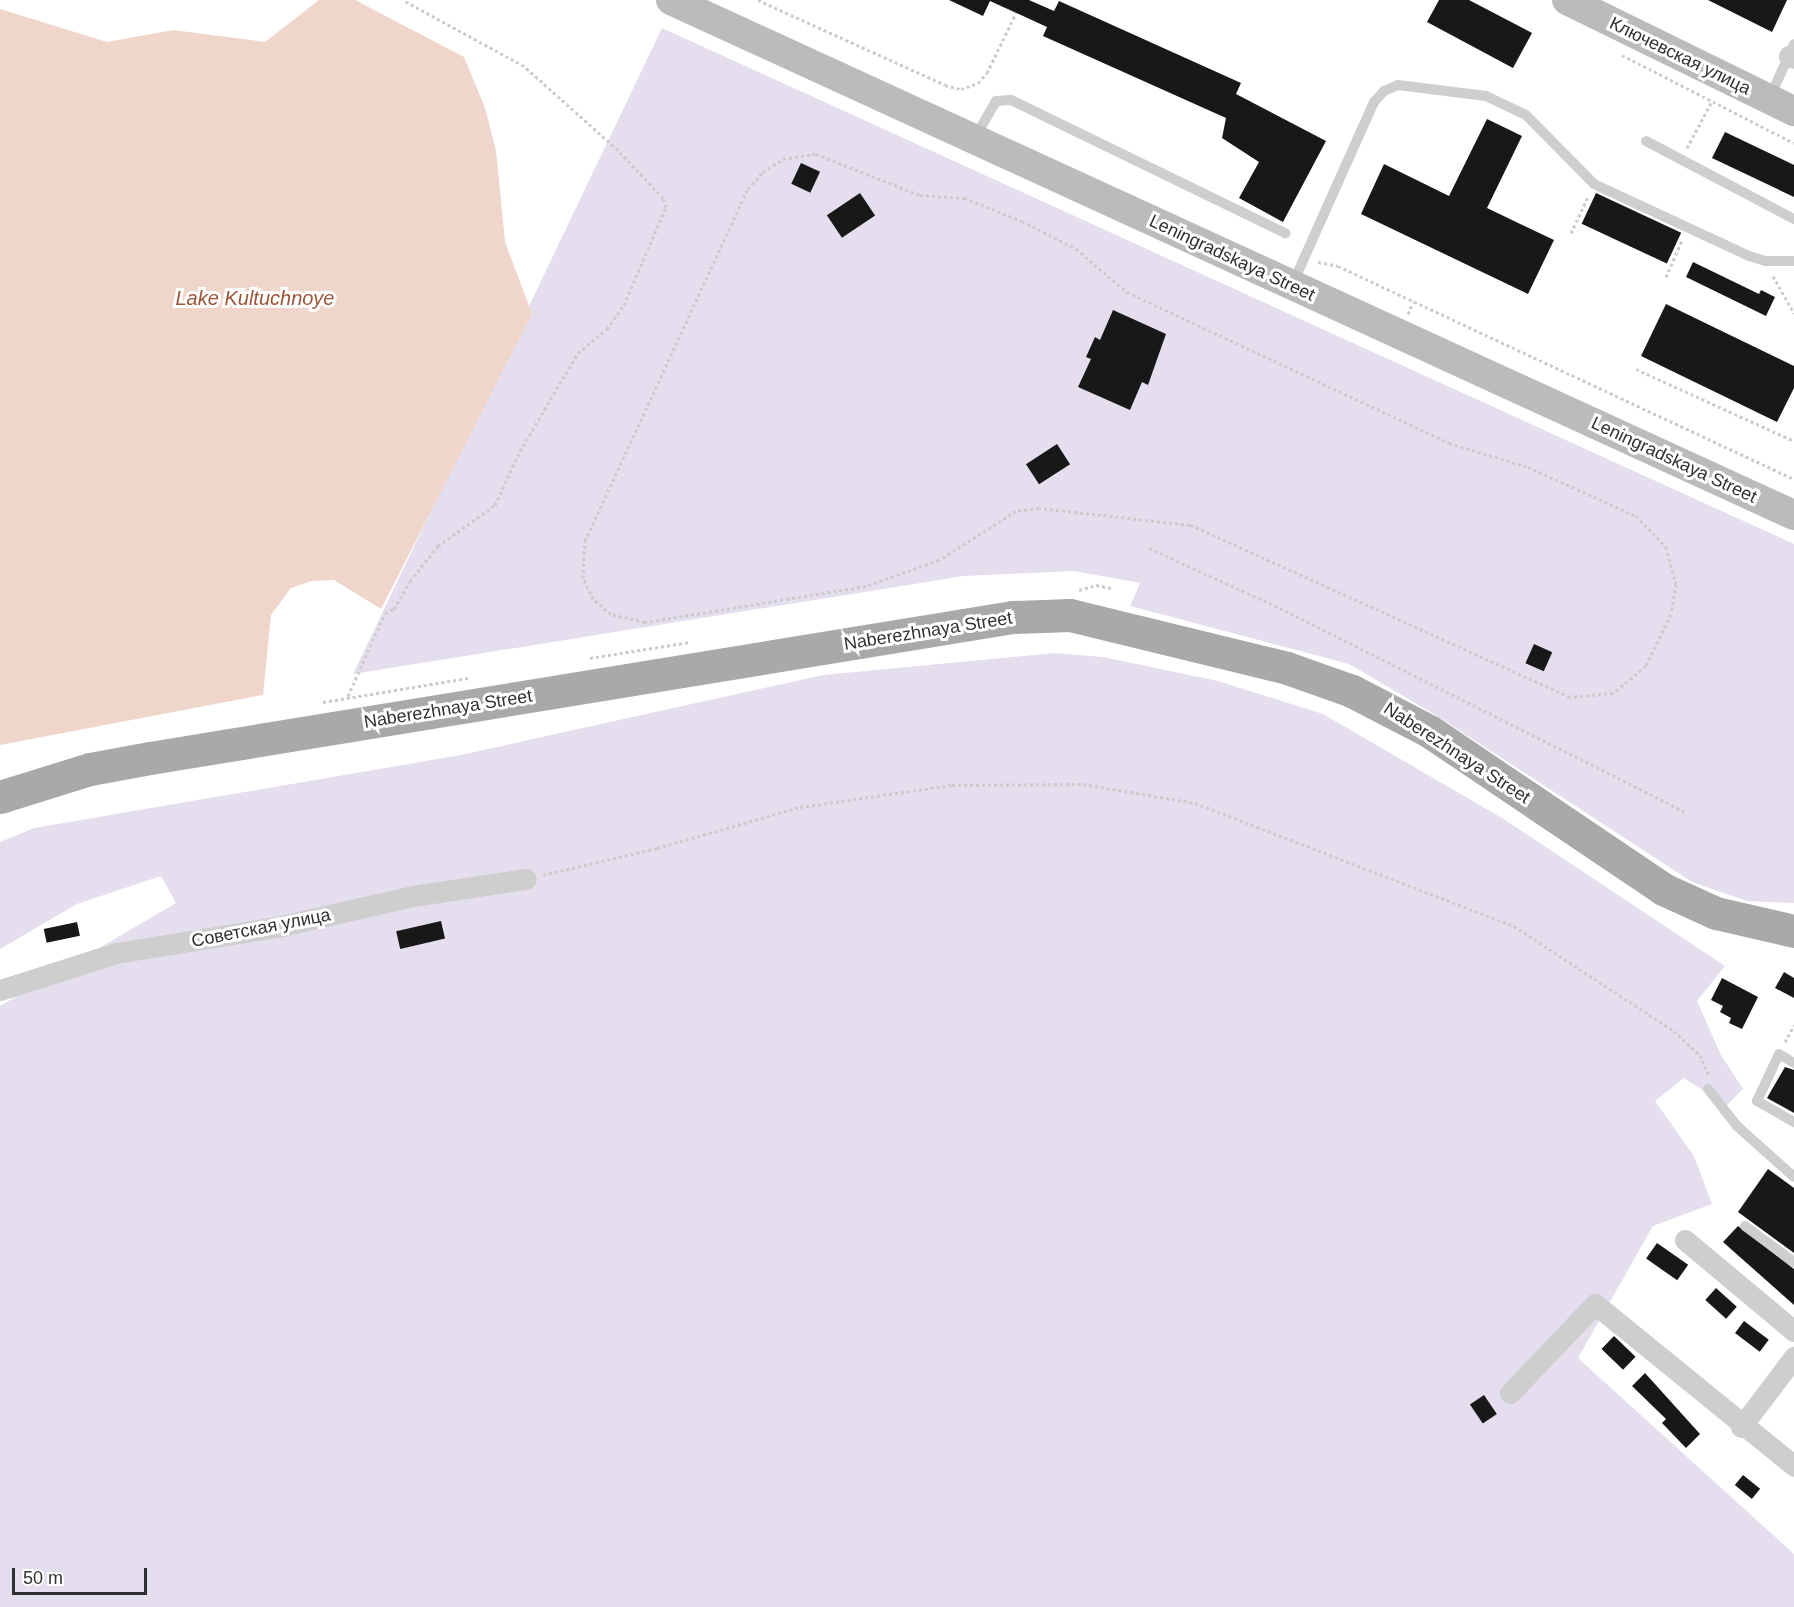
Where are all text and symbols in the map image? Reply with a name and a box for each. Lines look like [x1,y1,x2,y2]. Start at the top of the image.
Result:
street label: Ключевская улица [1606,12,1754,100]
street label: Leningradskaya Street [1146,210,1318,306]
water label: Lake Kultuchnoye [175,286,335,310]
street label: Leningradskaya Street [1588,412,1760,508]
street label: Naberezhnaya Street [842,607,1014,655]
street label: Naberezhnaya Street [362,685,534,733]
street label: Naberezhnaya Street [1380,698,1534,808]
street label: Советская улица [190,904,332,952]
scale bar [15,1556,150,1594]
text: 50 m [23,1568,63,1588]

